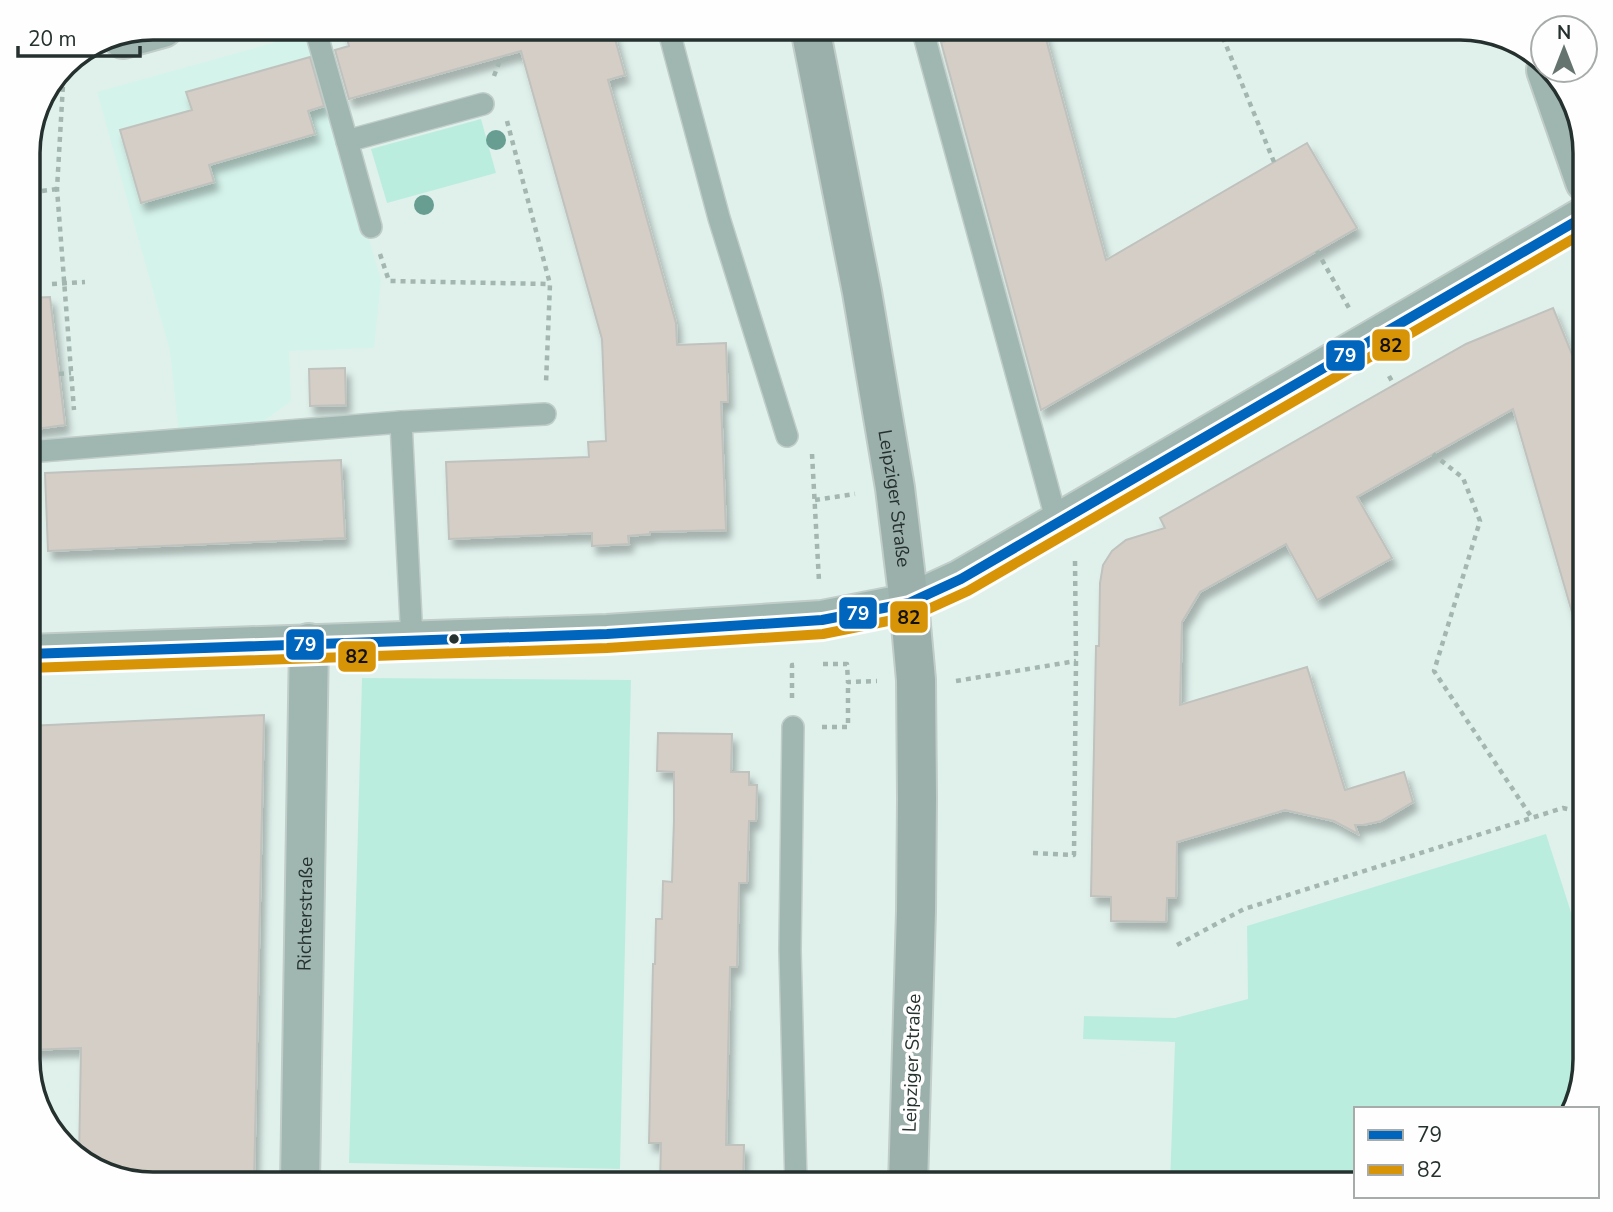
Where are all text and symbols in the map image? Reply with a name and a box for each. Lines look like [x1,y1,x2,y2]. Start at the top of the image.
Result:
scale bar [18,14,140,58]
north arrow [1529,14,1599,84]
text: N [1557,20,1571,46]
text: 20 m [28,25,77,53]
line badge: 82 [1371,328,1411,362]
text: 82 [1380,333,1402,359]
line badge: 79 [1325,339,1366,372]
text: 79 [1334,343,1356,369]
street label: Leipziger Straße [871,428,917,569]
line badge: 79 [838,596,878,630]
line badge: 82 [889,600,929,634]
text: 79 [847,601,869,627]
text: 82 [898,605,920,631]
line badge: 79 [285,628,325,661]
text: 79 [294,632,316,658]
unlabelled marker [447,632,461,646]
line badge: 82 [337,640,377,673]
text: 82 [346,644,368,670]
street label: Richterstraße [292,857,319,971]
street label: Leipziger Straße [897,993,927,1133]
legend [1354,1107,1599,1198]
text: 79 [1417,1121,1442,1149]
text: 82 [1417,1156,1442,1184]

